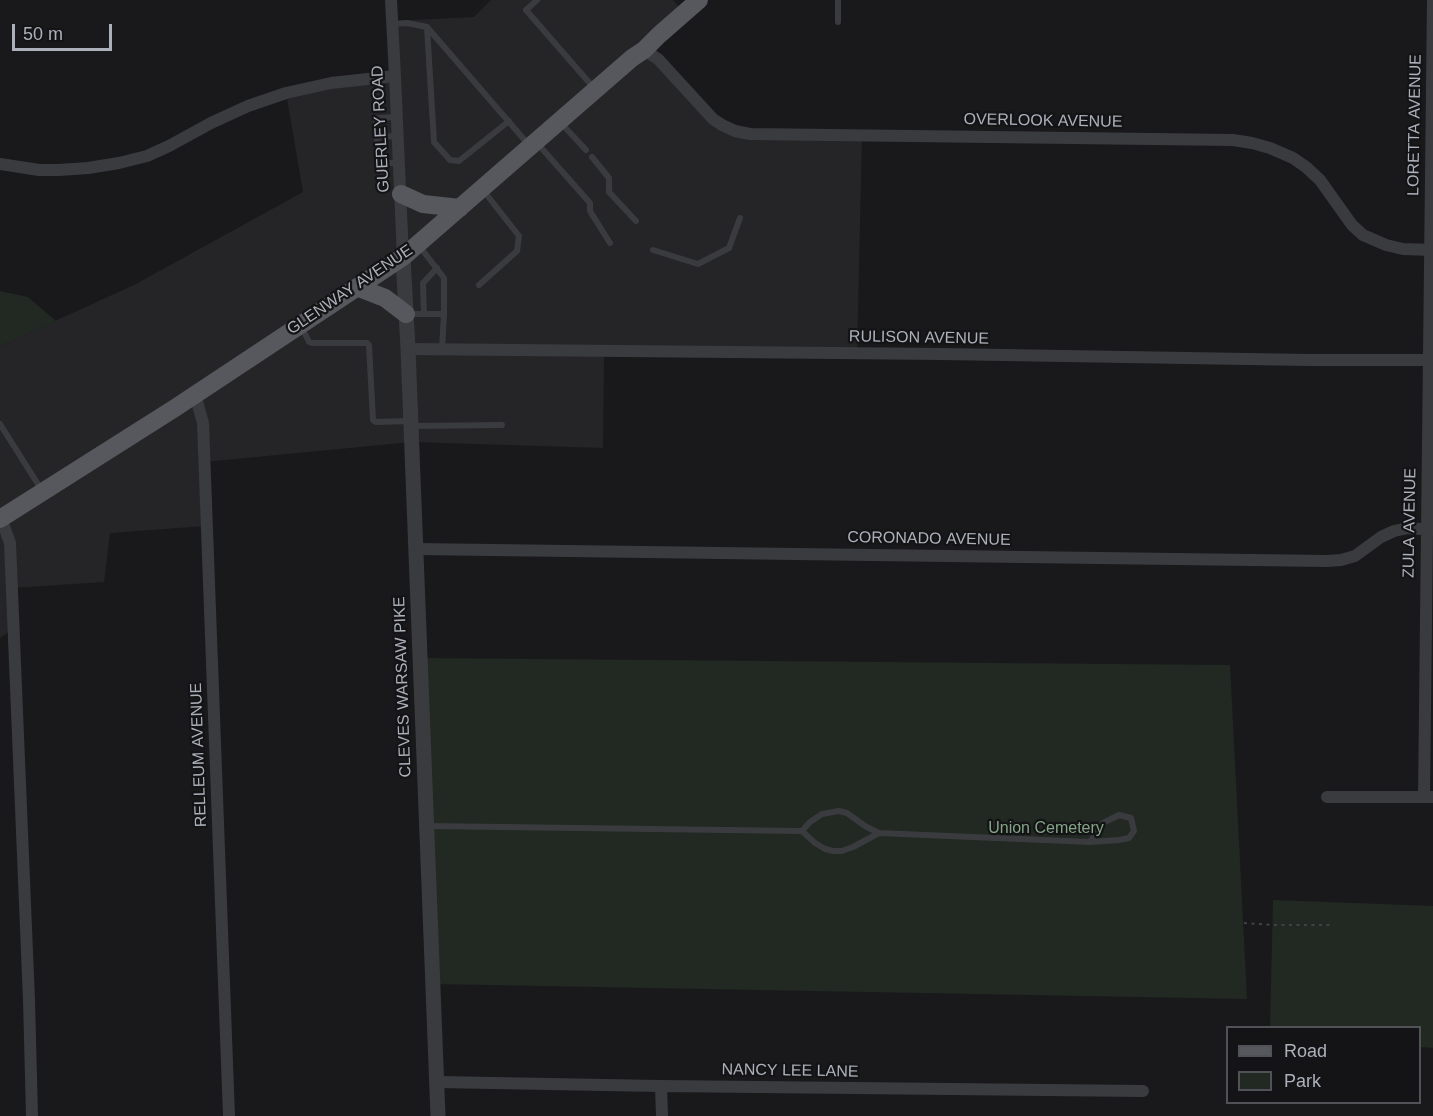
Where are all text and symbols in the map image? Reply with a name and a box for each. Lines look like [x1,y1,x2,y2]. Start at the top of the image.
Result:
scale bar [15,12,116,50]
text: 50 m [23,24,63,44]
street label: LORETTA AVENUE [1404,54,1426,196]
street label: GUERLEY ROAD [368,65,394,193]
street label: OVERLOOK AVENUE [963,110,1123,132]
street label: GLENWAY AVENUE [284,241,416,339]
street label: RULISON AVENUE [849,327,989,349]
street label: ZULA AVENUE [1399,468,1421,578]
street label: CORONADO AVENUE [847,528,1011,550]
street label: CLEVES WARSAW PIKE [390,596,416,778]
street label: RELLEUM AVENUE [187,682,211,828]
park label: Union Cemetery [988,819,1104,839]
legend [1226,1026,1421,1104]
text: Road [1284,1041,1327,1061]
street label: NANCY LEE LANE [721,1060,859,1082]
text: Park [1284,1071,1321,1091]

